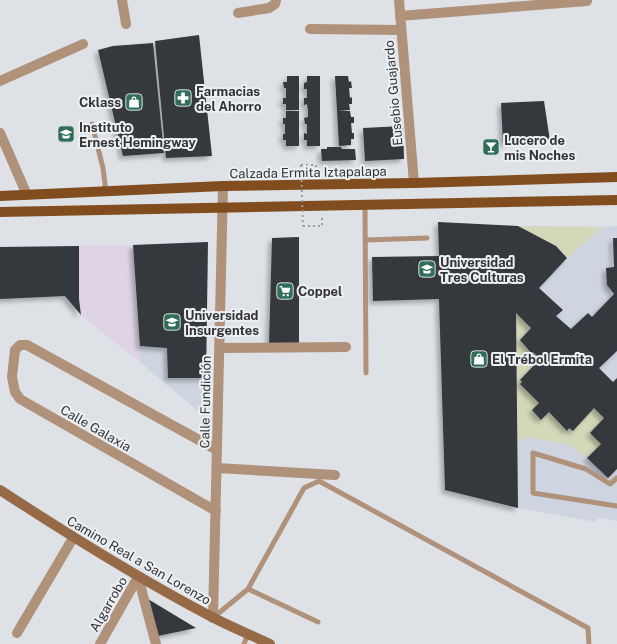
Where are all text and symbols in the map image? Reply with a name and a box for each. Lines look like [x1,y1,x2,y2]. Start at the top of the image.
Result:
street label: Eusebio Guajardo [381,40,406,146]
place label: Farmacias del Ahorro [196,84,261,114]
pharmacy icon: Farmacias del Ahorro [173,88,193,108]
shop icon: Cklass [124,92,144,112]
place label: Cklass [79,95,121,110]
place label: Instituto Ernest Hemingway [79,120,196,150]
school or university icon: Instituto Ernest Hemingway [56,124,76,144]
place label: Lucero de mis Noches [504,133,576,163]
bar icon: Lucero de mis Noches [481,137,501,157]
street label: Calzada Ermita Iztapalapa [229,164,387,181]
place label: Universidad Tres Culturas [440,255,524,285]
school or university icon: Universidad Tres Culturas [417,259,437,279]
supermarket icon: Coppel [275,281,295,301]
place label: Coppel [298,284,342,299]
place label: Universidad Insurgentes [185,308,259,338]
school or university icon: Universidad Insurgentes [162,312,182,332]
shop icon: El Trébol Ermita [469,349,489,369]
place label: El Trébol Ermita [492,352,592,367]
street label: Calle Fundición [197,356,214,448]
street label: Calle Galaxia [58,402,134,455]
street label: Camino Real a San Lorenzo [64,513,213,608]
street label: Algarrobo [87,574,130,634]

